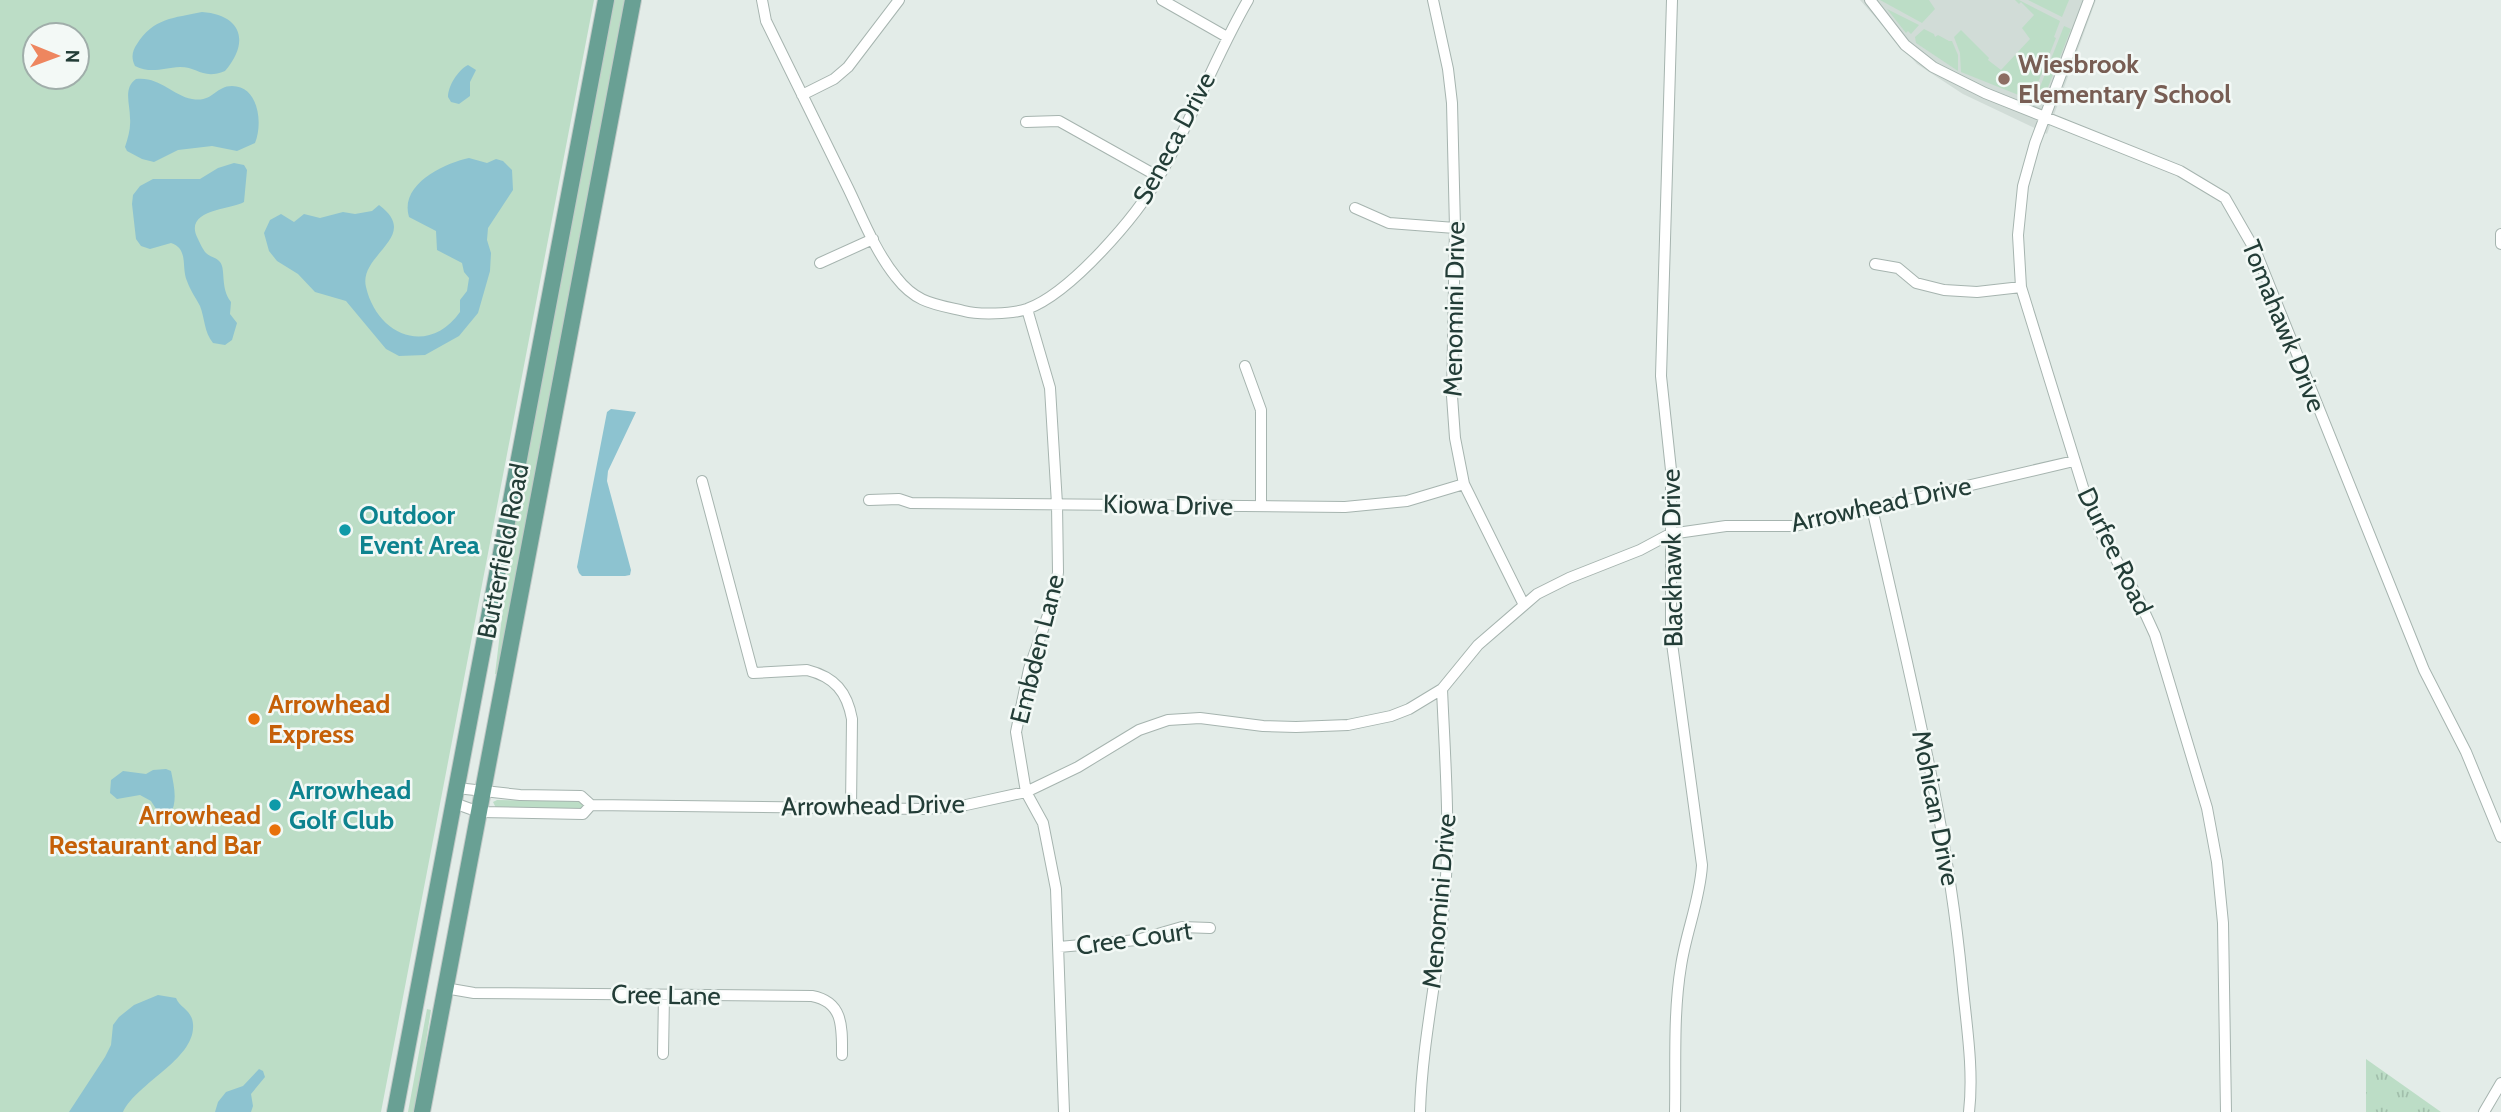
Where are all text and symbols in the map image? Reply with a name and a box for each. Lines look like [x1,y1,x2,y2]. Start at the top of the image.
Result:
north arrow [21,21,91,91]
place label: Wiesbrook Elementary School [2018,48,2231,110]
text: N [61,49,84,63]
street label: Seneca Drive [1126,67,1222,209]
marker: Wiesbrook Elementary School [1996,71,2012,87]
street label: Menomini Drive [1436,221,1472,397]
street label: Tomahawk Drive [2235,235,2333,417]
street label: Butterfield Road [470,461,536,641]
street label: Blackhawk Drive [1654,469,1690,647]
street label: Arrowhead Drive [1788,469,1974,539]
street label: Durfee Road [2070,482,2160,620]
street label: Kiowa Drive [1103,488,1233,522]
place label: Outdoor Event Area [359,499,480,561]
marker: Outdoor Event Area [337,522,353,538]
street label: Embden Lane [1003,571,1071,727]
place label: Arrowhead Express [268,688,390,750]
marker: Arrowhead Express [246,711,262,727]
street label: Mohican Drive [1905,728,1967,888]
place label: Arrowhead Golf Club [289,774,411,836]
street label: Arrowhead Drive [781,787,965,823]
marker: Arrowhead Golf Club [267,797,283,813]
place label: Arrowhead Restaurant and Bar [49,799,261,861]
street label: Menomini Drive [1415,812,1463,990]
marker: Arrowhead Restaurant and Bar [267,822,283,838]
street label: Cree Court [1074,914,1194,962]
street label: Cree Lane [611,978,721,1012]

